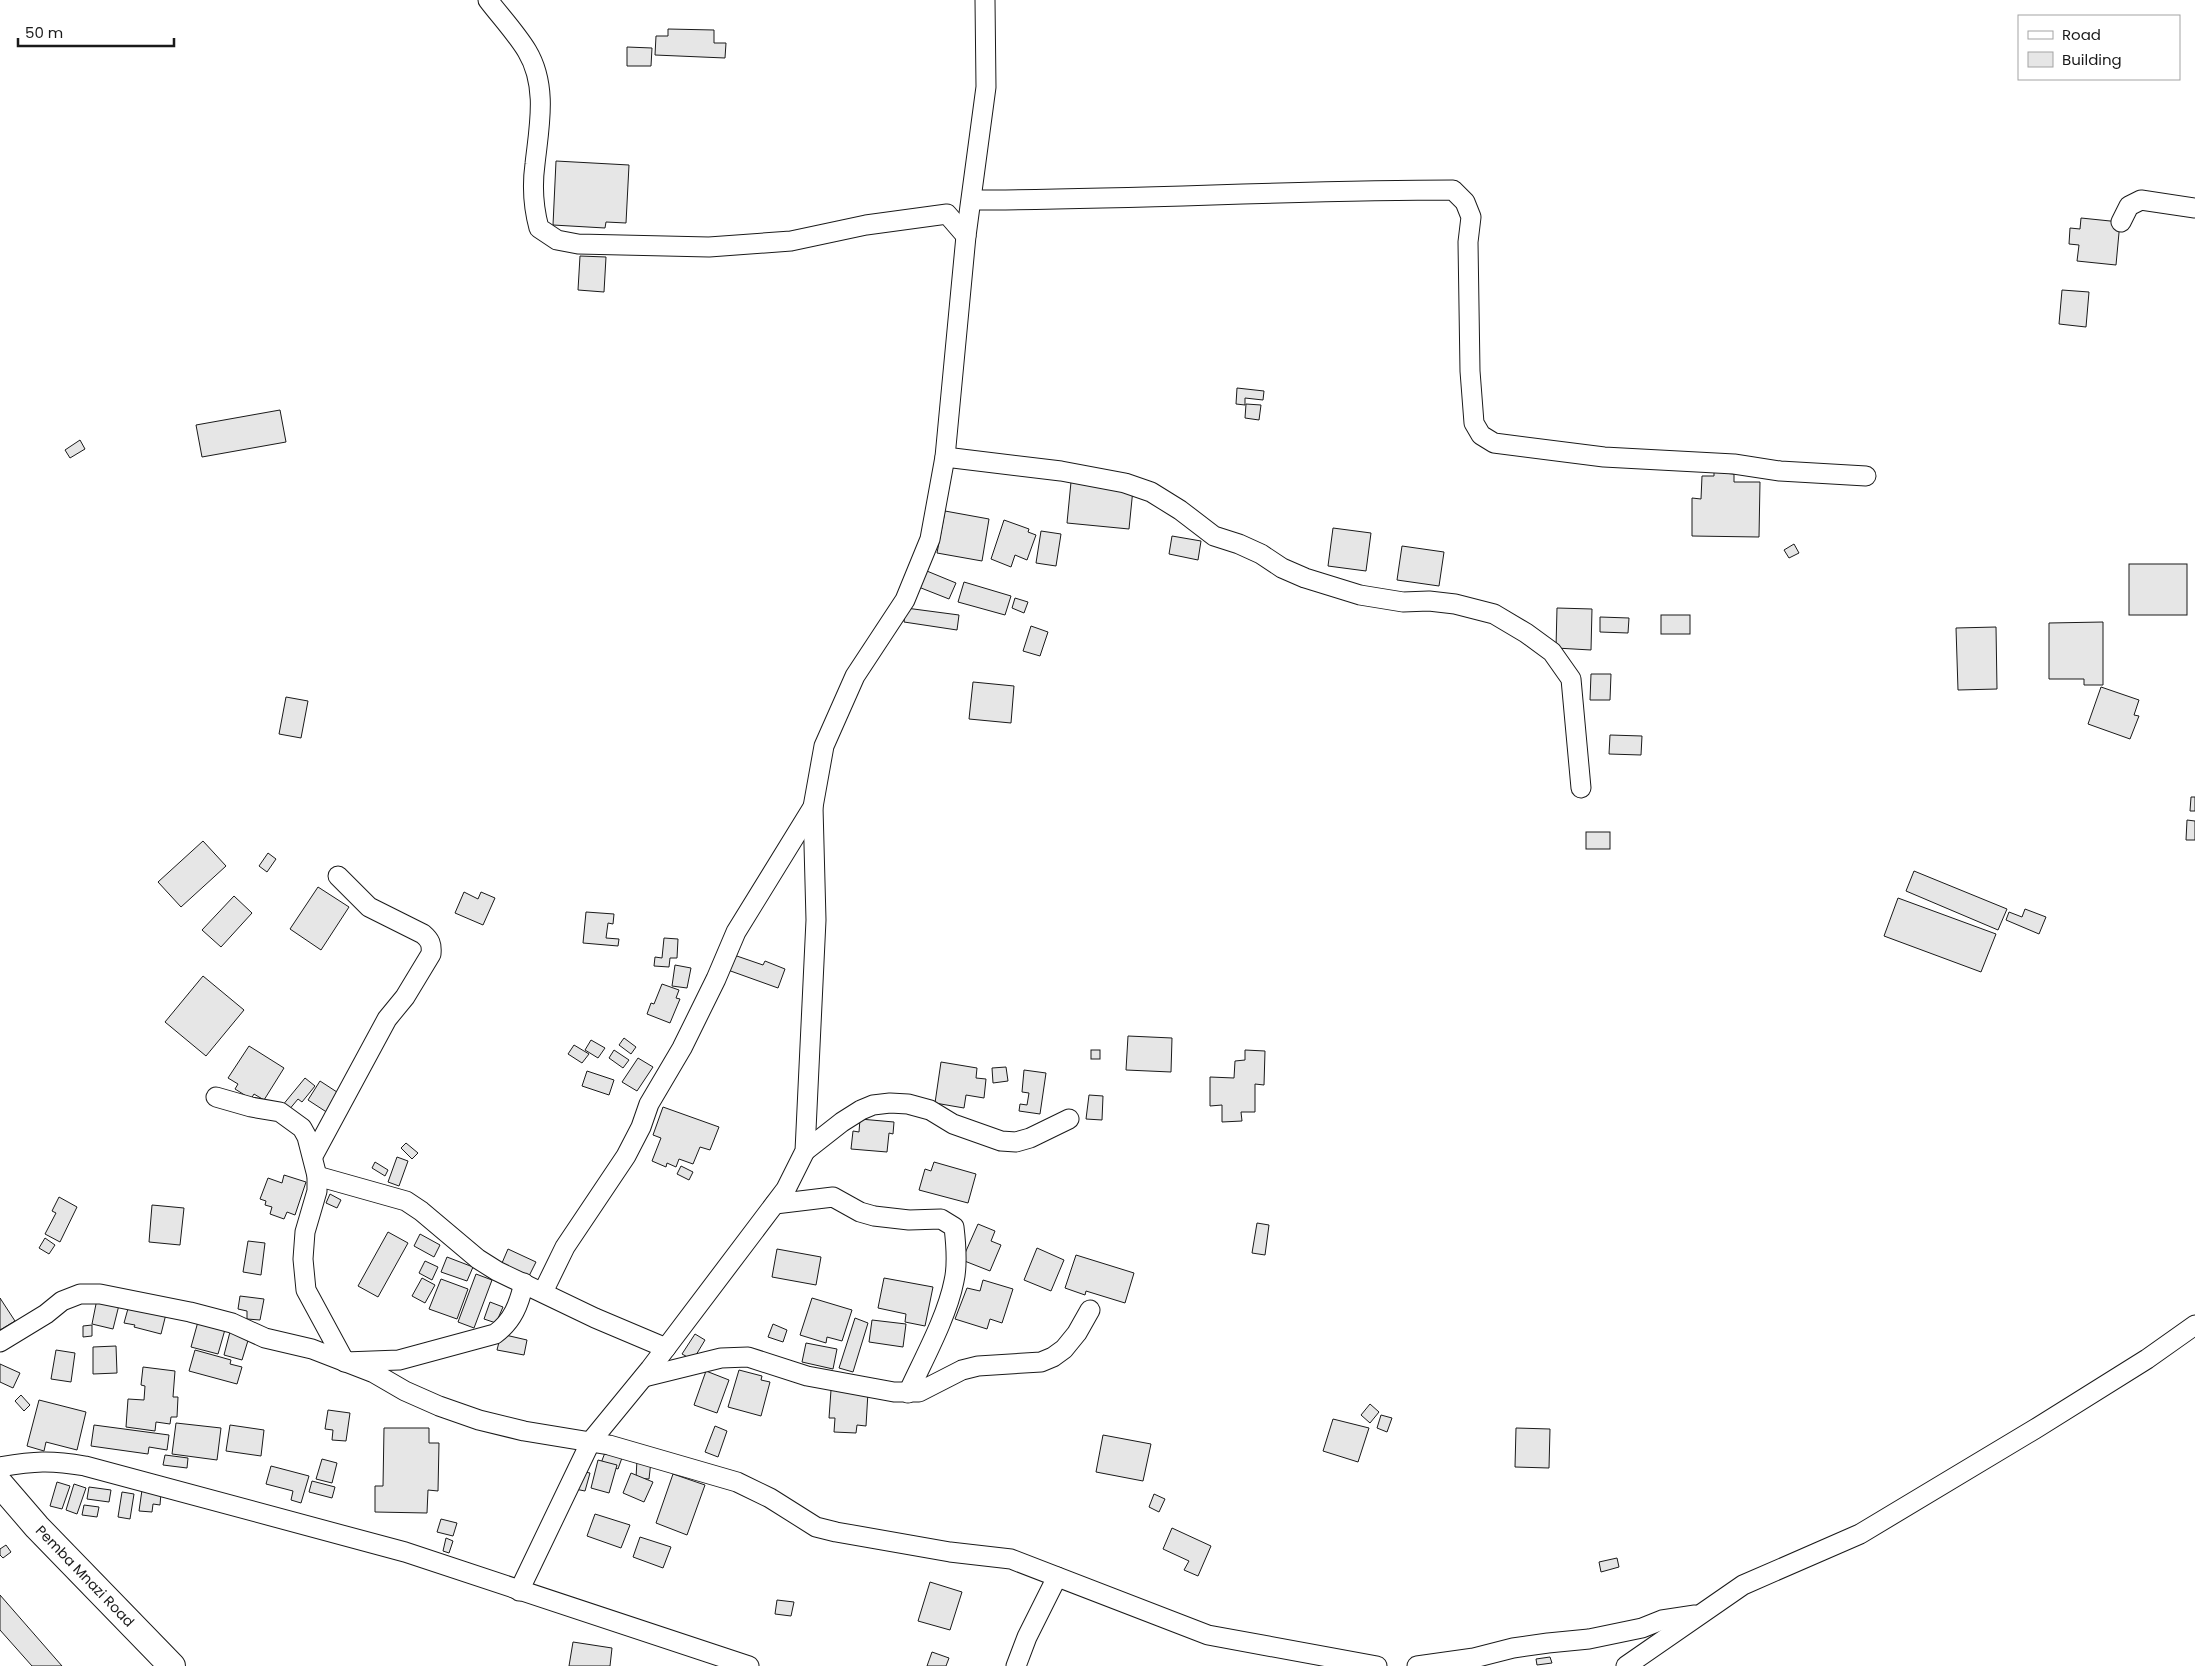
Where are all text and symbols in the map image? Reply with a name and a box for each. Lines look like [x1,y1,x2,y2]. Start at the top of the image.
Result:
scale bar [18,15,174,47]
legend [2018,15,2180,80]
text: 50 m [25,22,63,43]
text: Road [2062,24,2101,45]
text: Building [2062,49,2122,70]
street label: Pemba Mnazi Road [31,1521,139,1631]

